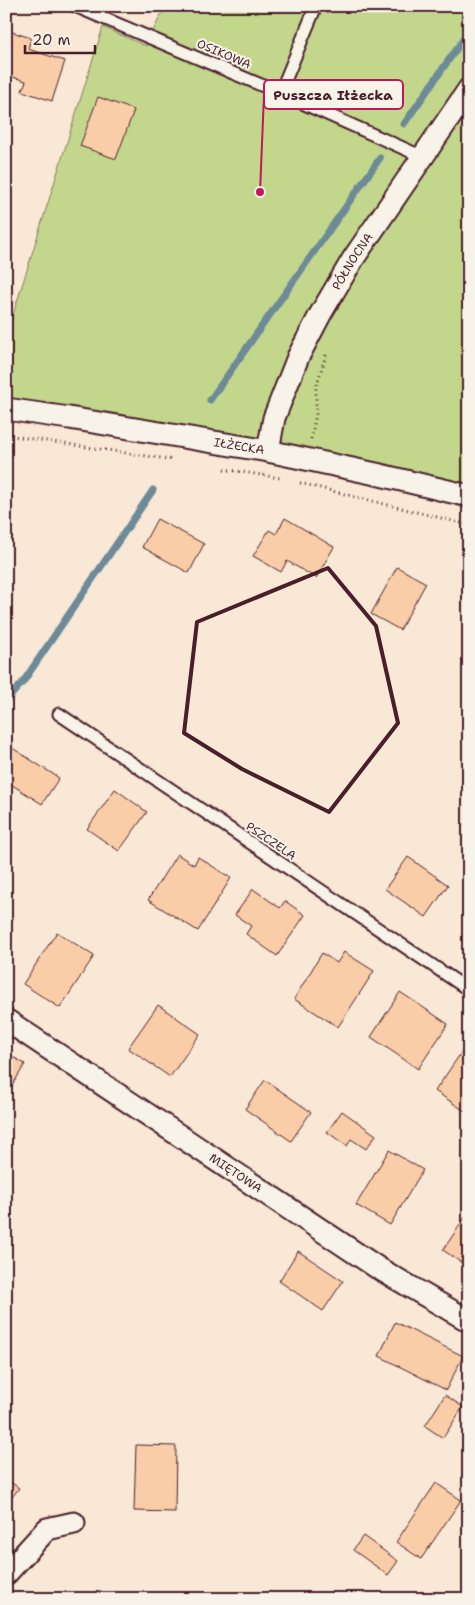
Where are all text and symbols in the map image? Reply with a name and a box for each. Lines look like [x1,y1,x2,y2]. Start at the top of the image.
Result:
scale bar [25,22,95,54]
text: 20 m [32,30,71,50]
street label: OSIKOWA [194,35,254,73]
callout: Puszcza Iłżecka [264,80,403,109]
text: Puszcza Iłżecka [273,86,393,104]
street label: PÓŁNOCNA [328,230,377,293]
street label: IŁŻECKA [213,434,266,458]
street label: PSZCZELA [243,818,299,864]
street label: MIĘTOWA [206,1150,265,1197]

